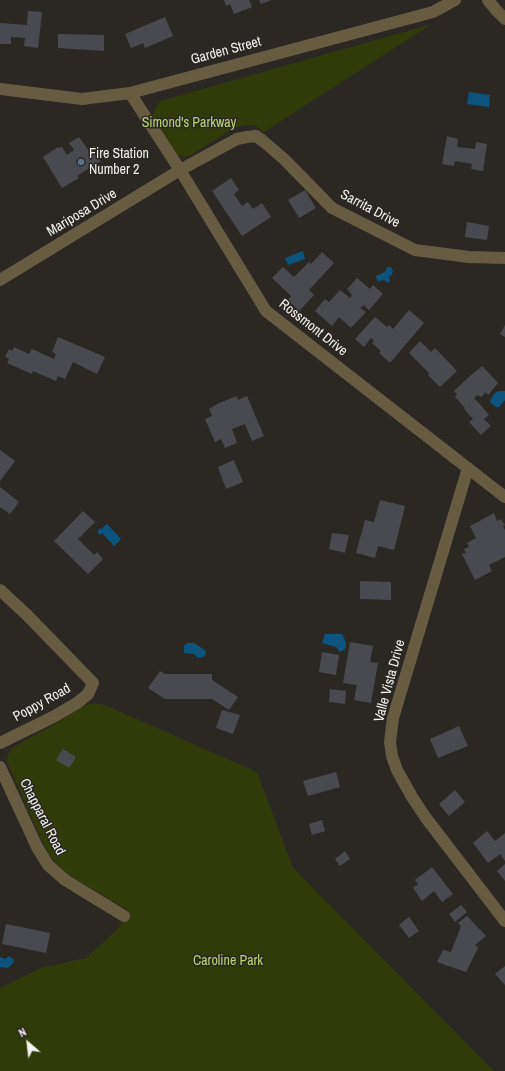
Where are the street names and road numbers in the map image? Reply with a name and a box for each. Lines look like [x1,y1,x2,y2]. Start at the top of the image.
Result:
street label: Garden Street [189,34,263,68]
street label: Mariposa Drive [44,186,120,240]
street label: Sarrita Drive [337,186,403,232]
street label: Rossmont Drive [275,296,351,360]
street label: Valle Vista Drive [371,638,409,724]
street label: Poppy Road [10,680,74,726]
street label: Chapparal Road [16,776,68,858]

